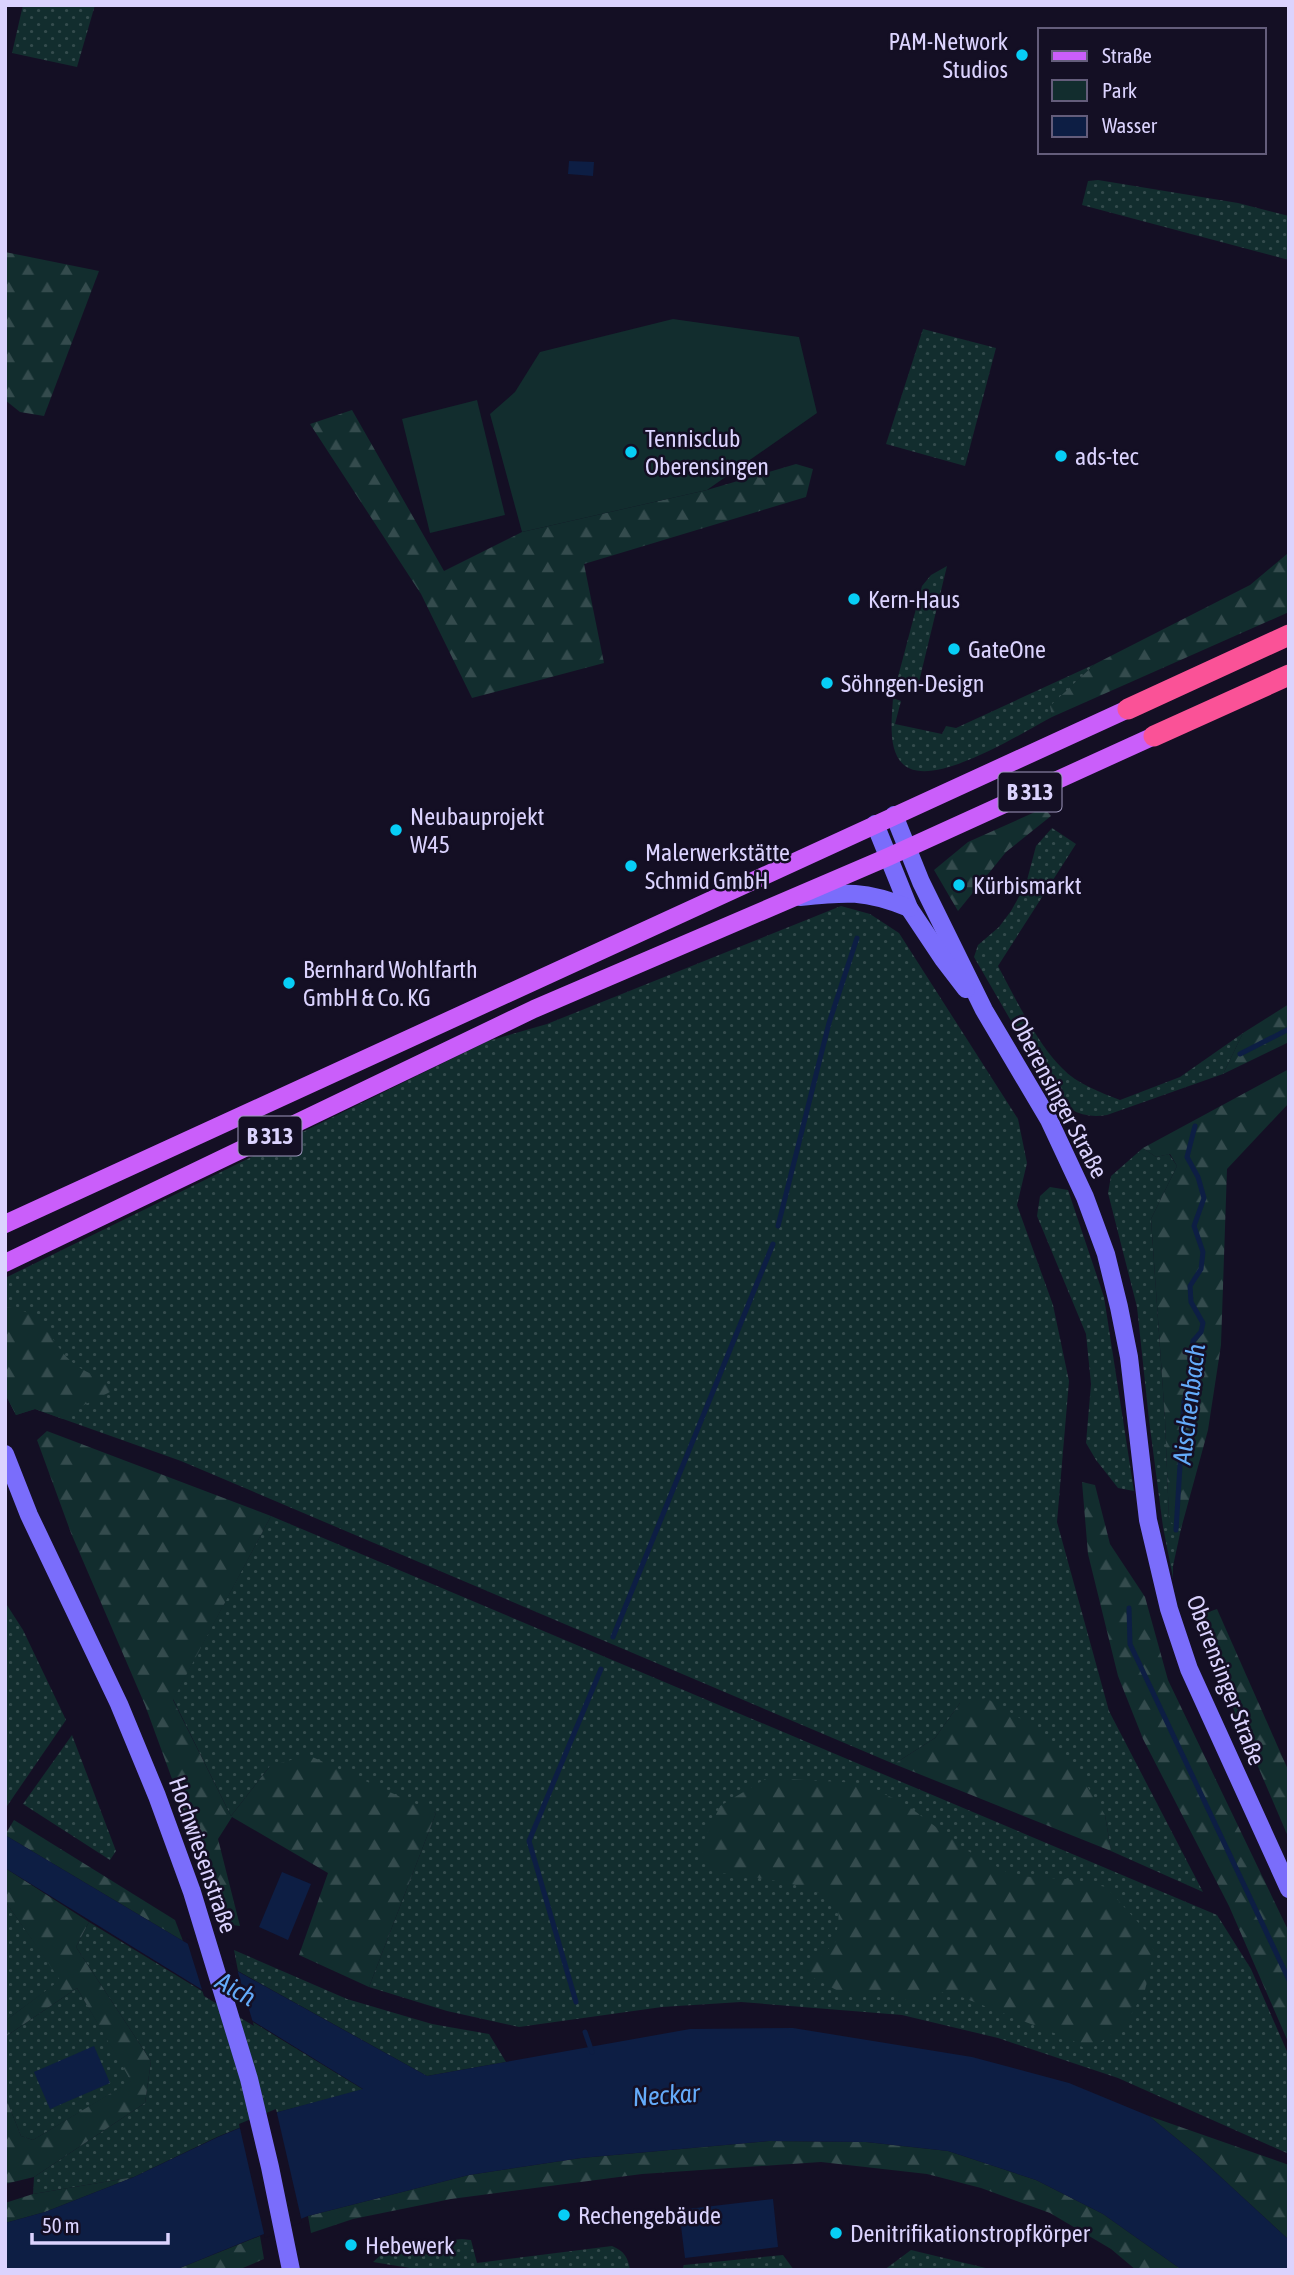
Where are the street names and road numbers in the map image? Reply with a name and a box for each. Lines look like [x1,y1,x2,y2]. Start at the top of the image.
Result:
road number: B 313 [998,772,1062,812]
street label: Oberensinger Straße [1005,1011,1113,1183]
road number: B 313 [238,1116,302,1156]
street label: Oberensinger Straße [1181,1591,1271,1769]
street label: Hochwiesenstraße [164,1774,242,1936]

